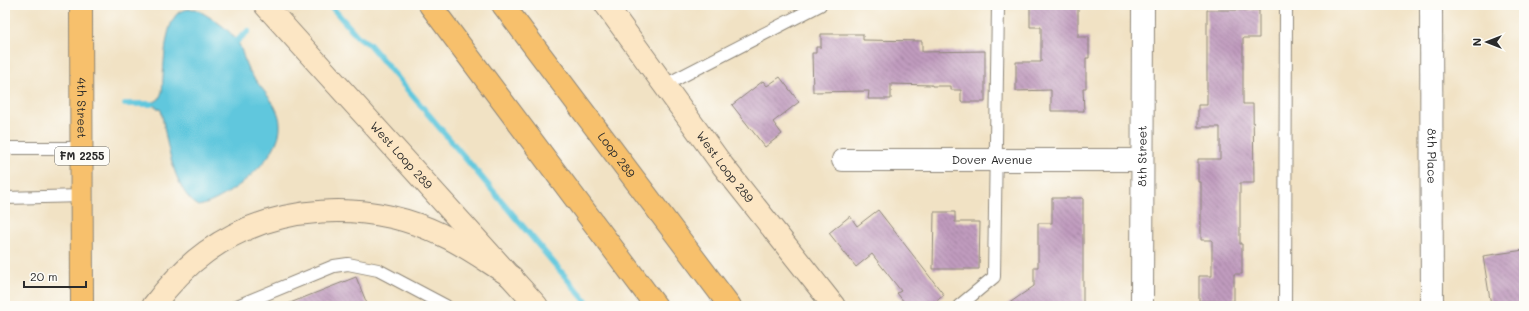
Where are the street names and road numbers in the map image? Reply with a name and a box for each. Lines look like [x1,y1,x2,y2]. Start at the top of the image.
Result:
street label: 4th Street [74,77,90,139]
street label: West Loop 289 [367,118,437,192]
street label: 8th Street [1133,125,1150,187]
street label: West Loop 289 [693,128,758,206]
street label: 8th Place [1424,128,1441,184]
street label: Loop 289 [595,129,639,180]
road number: FM 2255 [55,147,109,165]
street label: Dover Avenue [952,151,1032,167]

